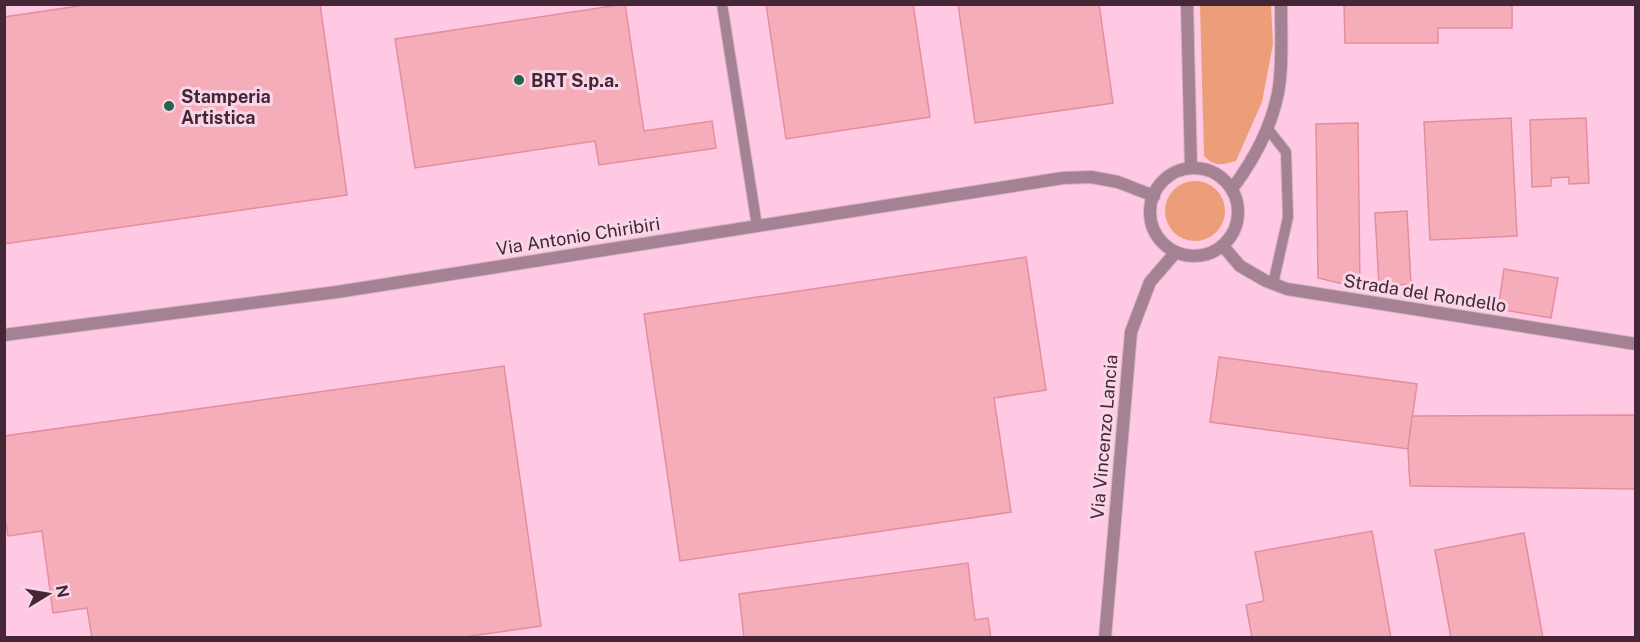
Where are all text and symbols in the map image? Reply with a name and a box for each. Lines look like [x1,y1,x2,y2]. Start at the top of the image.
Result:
place label: BRT S.p.a. [531,70,619,91]
marker: BRT S.p.a. [512,73,526,87]
place label: Stamperia Artistica [181,86,271,128]
marker: Stamperia Artistica [162,99,176,113]
street label: Via Antonio Chiribiri [495,213,661,259]
street label: Strada del Rondello [1342,270,1508,316]
street label: Via Vincenzo Lancia [1086,354,1122,520]
north arrow [18,564,78,624]
text: N [52,583,73,599]

